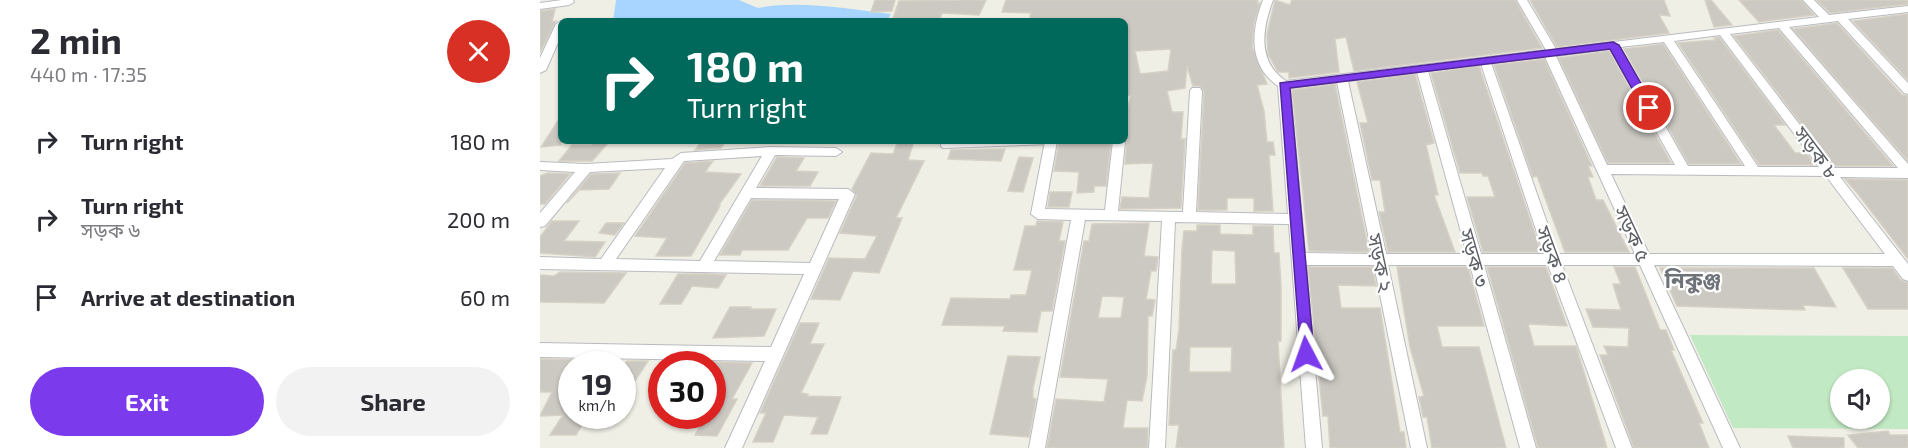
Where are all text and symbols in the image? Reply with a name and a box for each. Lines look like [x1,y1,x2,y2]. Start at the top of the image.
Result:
text: 2 min [30,18,122,61]
button: close [447,20,510,83]
text: 180 m [687,40,804,90]
icon: right [588,42,666,120]
text: 440 m · 17:35 [30,62,147,86]
pin [1623,82,1674,133]
text: Turn right [687,91,807,123]
icon: arrive [1632,91,1665,124]
street label: সড়ক ৮ [1789,121,1844,183]
icon: right [30,125,63,158]
text: Turn right [81,128,183,154]
text: 180 m [450,128,510,154]
text: Turn right [81,192,183,218]
street label: সড়ক ৫ [1609,201,1656,265]
icon: right [30,203,63,236]
text: 200 m [447,206,510,232]
text: সড়ক ৬ [81,218,140,242]
street label: সড়ক ৪ [1531,222,1574,287]
street label: সড়ক ৩ [1455,225,1495,290]
street label: সড়ক ২ [1363,230,1399,294]
district label: নিকুঞ্জ [1664,266,1721,294]
icon: arrive [30,281,63,314]
text: Arrive at destination [81,284,295,310]
text: 60 m [460,284,510,310]
position arrow [1274,322,1338,386]
speed limit sign: 30 [648,351,726,429]
text: 19 [582,365,612,401]
button: Exit [30,367,264,436]
button: Share [276,367,510,436]
map controls [1830,369,1890,429]
button: sound [1830,369,1890,429]
text: km/h [578,396,616,414]

